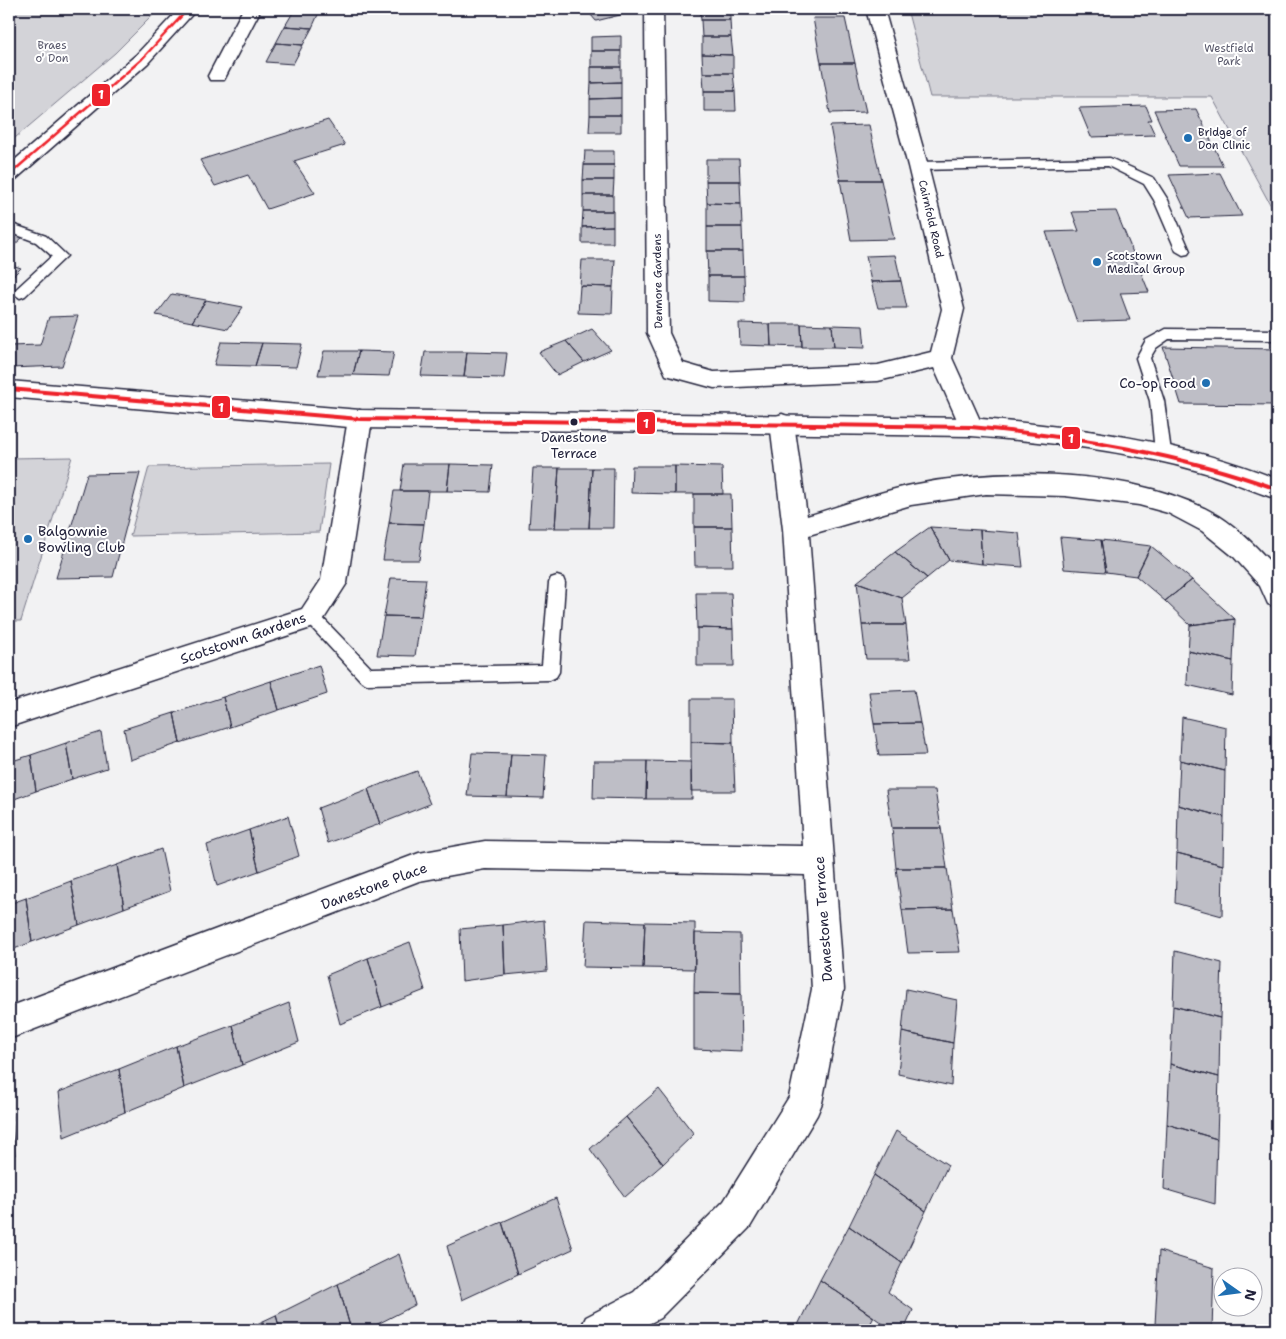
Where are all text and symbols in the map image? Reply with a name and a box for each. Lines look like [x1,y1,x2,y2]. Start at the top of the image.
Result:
park label: Braes o' Don [35,38,69,66]
park label: Westfield Park [1204,41,1254,69]
line badge: 1 [91,83,111,107]
text: 1 [98,85,104,103]
place label: Bridge of Don Clinic [1198,125,1251,153]
marker: Bridge of Don Clinic [1182,132,1194,144]
street label: Cairnfold Road [915,179,947,259]
street label: Denmore Gardens [650,233,666,329]
place label: Scotstown Medical Group [1107,249,1185,277]
marker: Scotstown Medical Group [1091,256,1103,268]
place label: Co-op Food [1119,374,1196,392]
marker: Co-op Food [1200,377,1212,389]
line badge: 1 [211,395,231,419]
text: 1 [218,398,224,416]
line badge: 1 [636,411,656,435]
text: 1 [643,414,649,432]
marker: Danestone Terrace [569,417,579,427]
line badge: 1 [1061,426,1081,450]
place label: Danestone Terrace [541,429,607,462]
text: 1 [1068,429,1074,447]
place label: Balgownie Bowling Club [38,522,125,556]
marker: Balgownie Bowling Club [22,533,34,545]
street label: Scotstown Gardens [178,608,308,668]
street label: Danestone Terrace [810,856,836,982]
street label: Danestone Place [318,858,430,914]
north arrow [1214,1266,1264,1316]
text: N [1241,1288,1261,1303]

